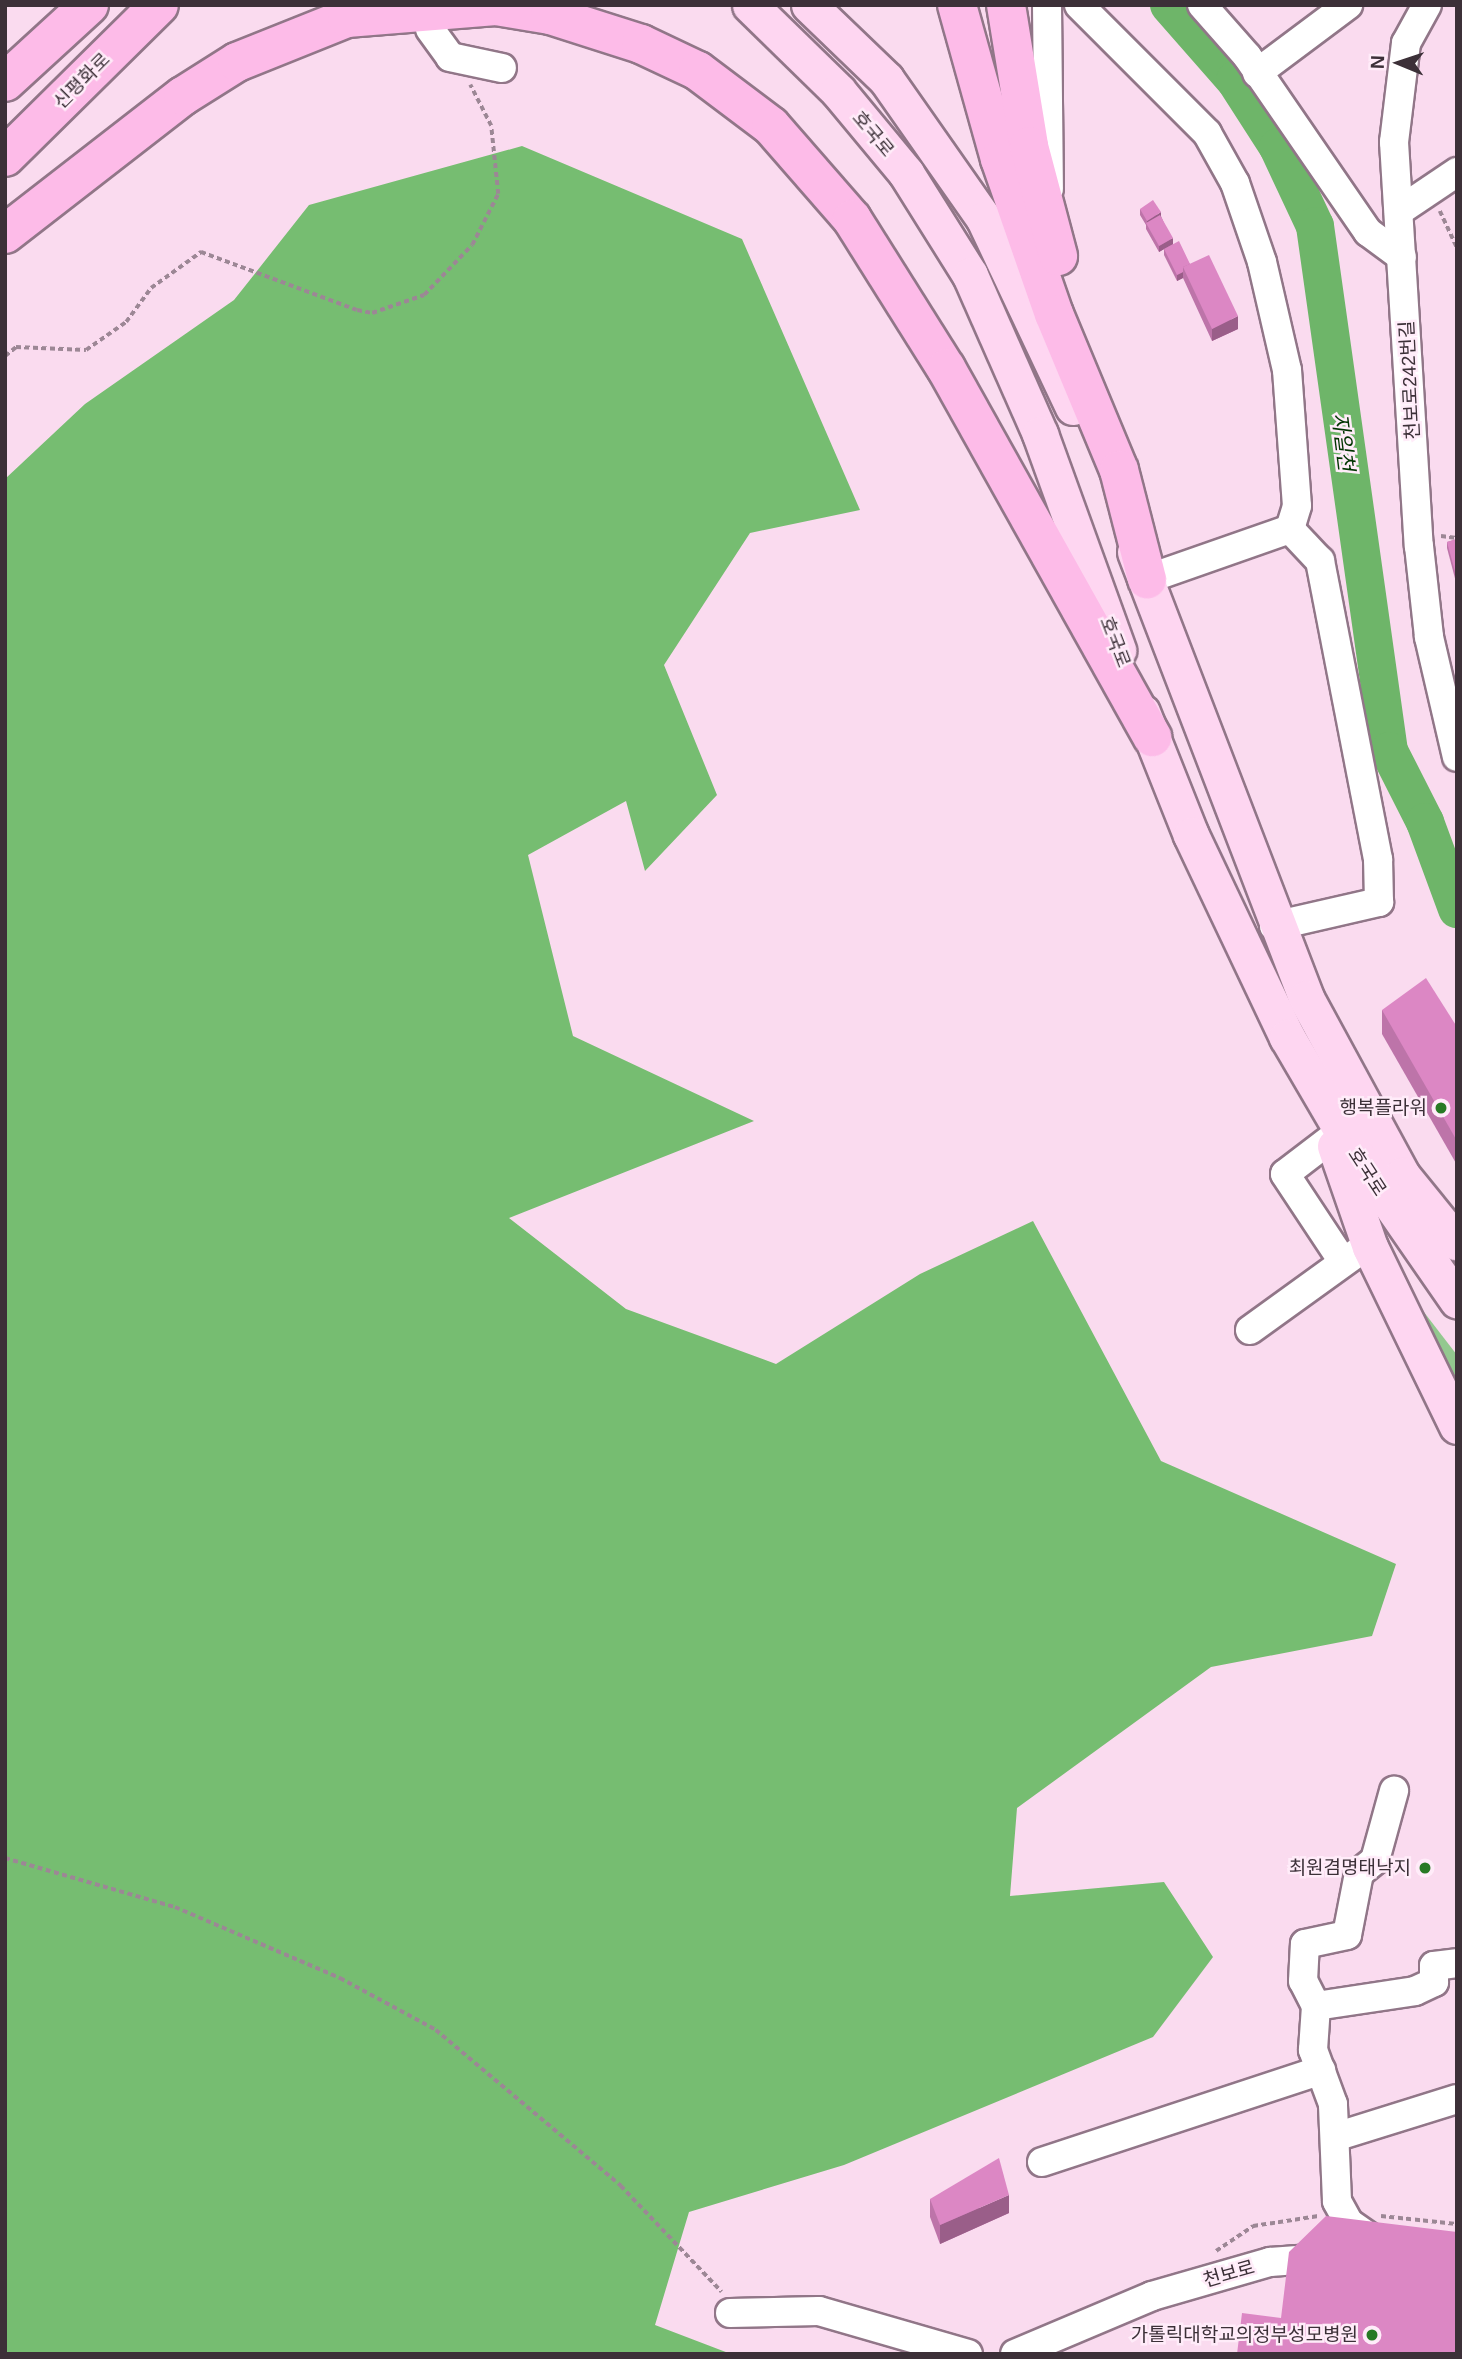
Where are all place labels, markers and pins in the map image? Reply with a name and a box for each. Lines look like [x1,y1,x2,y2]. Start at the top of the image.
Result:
place label: 행복플라워 [1340,1097,1427,1119]
marker: 행복플라워 [1433,1100,1449,1116]
place label: 최원겸명태낙지 [1289,1857,1411,1879]
marker: 최원겸명태낙지 [1417,1860,1433,1876]
place label: 가톨릭대학교의정부성모병원 [1131,2324,1358,2346]
marker: 가톨릭대학교의정부성모병원 [1364,2327,1380,2343]

